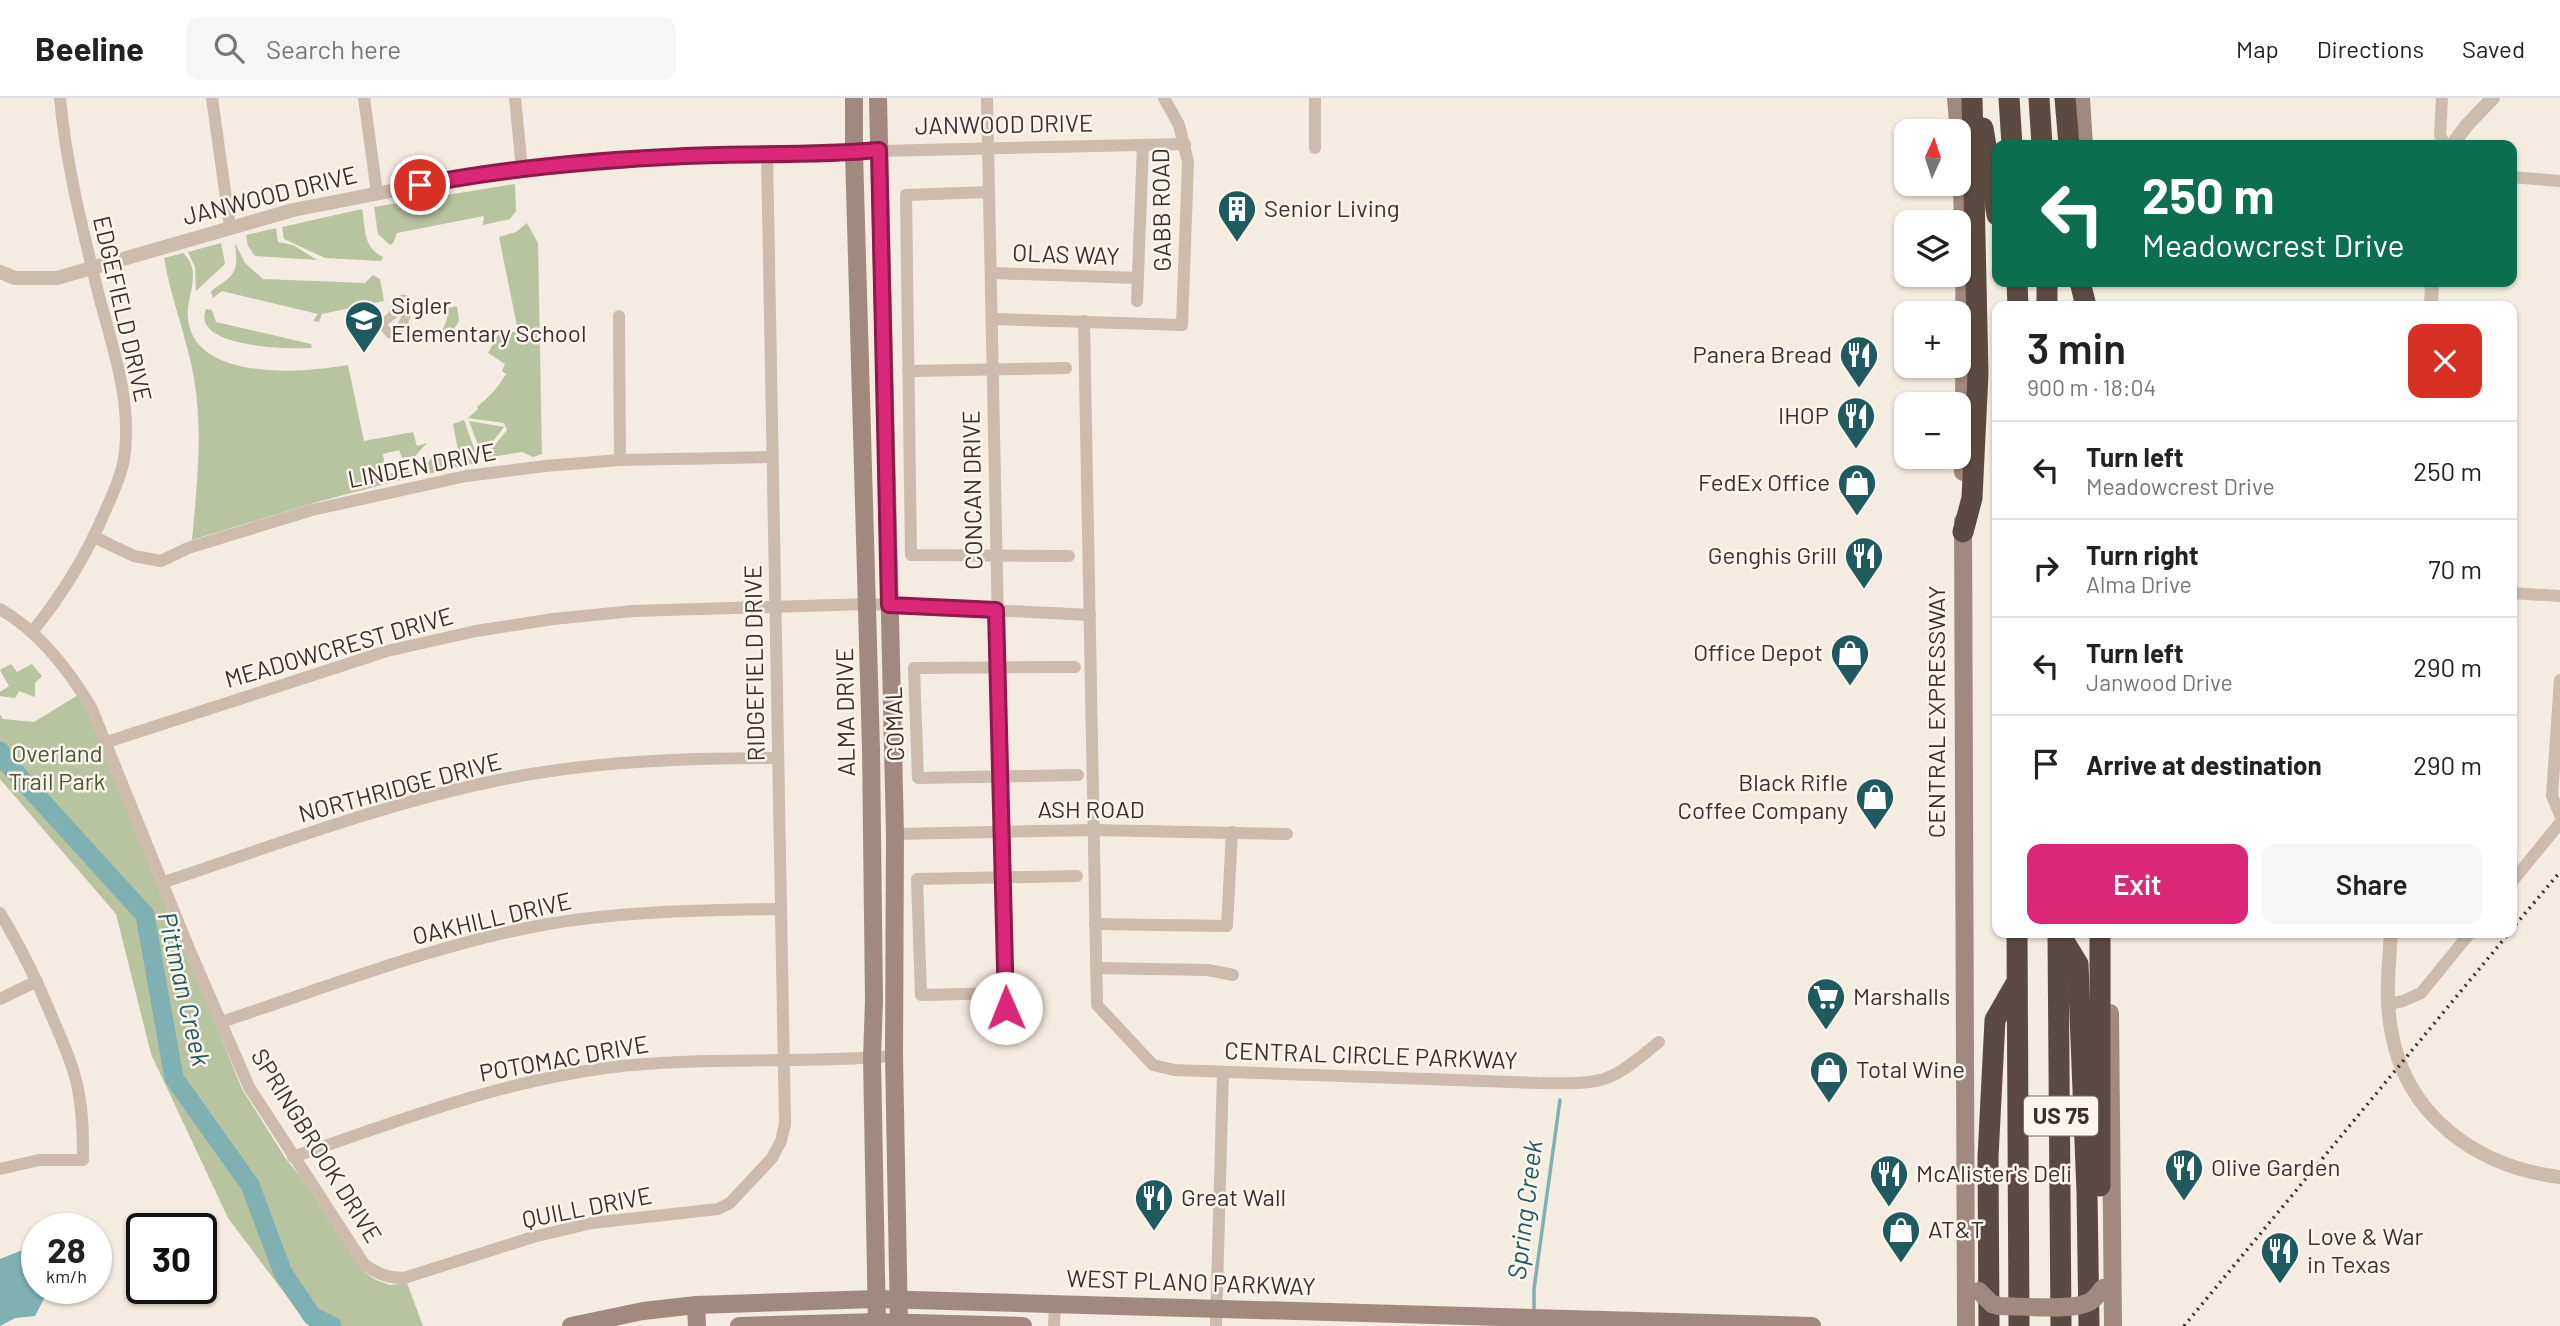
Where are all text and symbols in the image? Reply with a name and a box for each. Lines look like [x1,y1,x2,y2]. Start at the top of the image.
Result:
search box [186,17,676,80]
text: Beeline [35,28,144,68]
icon: search [210,29,248,67]
text: Search here [266,33,401,64]
text: Map [2236,34,2279,63]
text: Directions [2317,34,2424,63]
text: Saved [2462,34,2525,63]
street label: JANWOOD DRIVE [914,107,1093,140]
north arrow [1894,119,1970,196]
map controls [1894,119,1971,469]
street label: GABB ROAD [1145,148,1176,272]
pin [390,155,450,215]
street label: JANWOOD DRIVE [180,159,360,230]
text: 250 m [2142,165,2275,224]
icon: arrive [401,166,439,204]
icon: left [2027,168,2118,259]
building icon: Senior Living [1216,188,1258,243]
place label: Senior Living [1264,193,1400,222]
button: layers [1894,210,1971,287]
street label: EDGEFIELD DRIVE [88,213,159,405]
text: Meadowcrest Drive [2142,225,2405,263]
street label: OLAS WAY [1012,237,1120,270]
place label: Sigler Elementary School [391,290,586,347]
school or university icon: Sigler Elementary School [343,299,385,354]
button: + [1894,301,1971,378]
text: 3 min [2027,322,2126,372]
button: close [2408,324,2482,398]
restaurant icon: Panera Bread [1838,334,1880,389]
place label: Panera Bread [1693,339,1832,368]
text: 900 m · 18:04 [2027,373,2156,401]
button: − [1894,392,1971,469]
restaurant icon: IHOP [1835,395,1877,450]
place label: IHOP [1778,400,1829,429]
street label: CONCAN DRIVE [956,410,987,570]
street label: LINDEN DRIVE [345,436,498,493]
text: Turn left [2086,441,2184,472]
icon: left [2027,451,2065,489]
text: 250 m [2413,455,2482,486]
shop icon: FedEx Office [1836,462,1878,517]
place label: FedEx Office [1698,467,1830,496]
text: Meadowcrest Drive [2086,472,2275,500]
restaurant icon: Genghis Grill [1843,535,1885,590]
text: Turn right [2086,539,2199,570]
place label: Genghis Grill [1708,540,1837,569]
icon: right [2027,549,2065,587]
text: 70 m [2428,553,2482,584]
street label: RIDGEFIELD DRIVE [737,564,770,762]
text: Alma Drive [2086,570,2192,598]
street label: CENTRAL EXPRESSWAY [1921,586,1950,838]
street label: MEADOWCREST DRIVE [221,600,456,693]
shop icon: Office Depot [1829,632,1871,687]
place label: Office Depot [1693,637,1823,666]
text: Turn left [2086,637,2184,668]
street label: ALMA DRIVE [829,647,860,777]
icon: left [2027,647,2065,685]
text: 290 m [2413,651,2482,682]
text: Janwood Drive [2086,668,2233,696]
street label: COMAL [878,686,909,762]
park label: Overland Trail Park [9,738,105,795]
icon: arrive [2027,745,2065,783]
street label: NORTHRIDGE DRIVE [295,746,504,828]
text: Arrive at destination [2086,749,2322,780]
text: 290 m [2413,749,2482,780]
place label: Black Rifle Coffee Company [1677,767,1848,824]
shop icon: Black Rifle Coffee Company [1854,776,1896,831]
street label: ASH ROAD [1037,794,1145,823]
button: Exit [2027,844,2248,924]
button: Share [2262,844,2482,924]
street label: OAKHILL DRIVE [409,885,574,950]
water label: Pittman Creek [153,909,218,1069]
position arrow [969,971,1043,1045]
supermarket icon: Marshalls [1805,976,1847,1031]
place label: Marshalls [1853,981,1950,1010]
street label: POTOMAC DRIVE [477,1028,651,1087]
street label: CENTRAL CIRCLE PARKWAY [1224,1035,1518,1074]
street label: SPRINGBROOK DRIVE [246,1043,389,1248]
shop icon: Total Wine [1808,1049,1850,1104]
place label: Total Wine [1856,1054,1965,1083]
road number: US 75 [2024,1096,2098,1135]
water label: Spring Creek [1500,1138,1547,1281]
restaurant icon: Olive Garden [2163,1147,2205,1202]
place label: Olive Garden [2211,1152,2340,1181]
restaurant icon: McAlister's Deli [1868,1153,1910,1208]
place label: McAlister's Deli [1916,1158,2072,1187]
restaurant icon: Great Wall [1133,1177,1175,1232]
street label: QUILL DRIVE [519,1180,654,1233]
place label: Great Wall [1181,1182,1286,1211]
shop icon: AT&T [1880,1209,1922,1264]
speed limit sign: 30 [126,1213,217,1304]
place label: AT&T [1928,1214,1984,1243]
place label: Love & War in Texas [2307,1221,2424,1278]
text: 28 [47,1228,86,1270]
restaurant icon: Love & War in Texas [2259,1230,2301,1285]
street label: WEST PLANO PARKWAY [1066,1263,1316,1300]
text: km/h [46,1265,87,1287]

